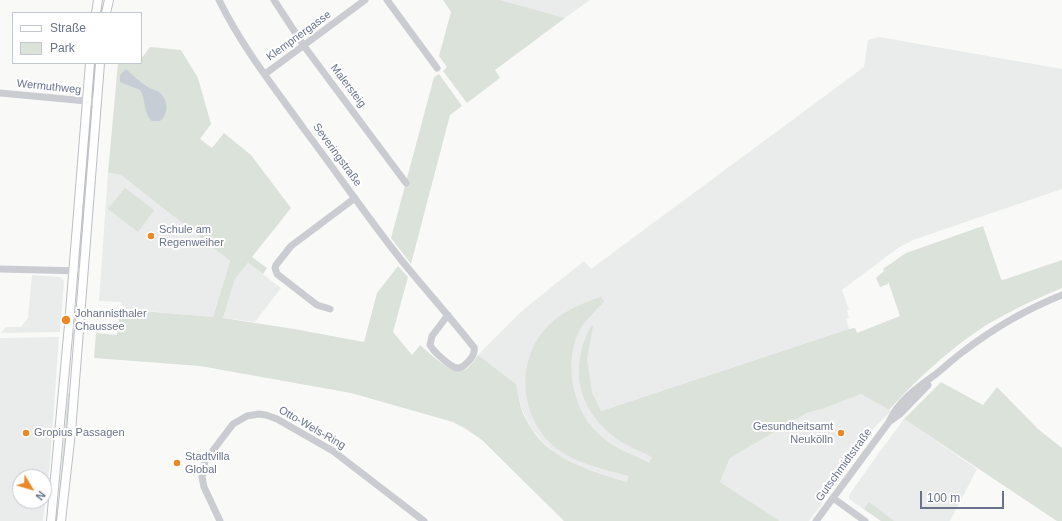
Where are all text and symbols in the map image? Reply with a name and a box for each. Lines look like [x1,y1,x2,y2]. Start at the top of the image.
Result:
street label: Klempnergasse [264,8,334,64]
legend [12,12,142,64]
text: Straße [50,21,86,35]
text: Park [50,41,75,55]
street label: Malersteig [327,62,369,110]
street label: Wermuthweg [16,77,82,97]
street label: Severingstraße [310,121,364,189]
place label: Schule am Regenweiher [159,223,224,249]
marker: Schule am Regenweiher [146,231,156,241]
place label: Johannisthaler Chaussee [75,307,147,333]
marker: Johannisthaler Chaussee [60,314,72,326]
street label: Otto-Wels-Ring [276,404,348,452]
place label: Gesundheitsamt Neukölln [753,420,833,446]
place label: Gropius Passagen [34,426,124,440]
street label: Gutschmidtstraße [813,426,875,504]
marker: Gropius Passagen [21,428,31,438]
marker: Gesundheitsamt Neukölln [836,428,846,438]
place label: Stadtvilla Global [185,450,230,476]
marker: Stadtvilla Global [172,458,182,468]
north arrow [12,469,52,509]
scale bar [922,483,1006,509]
text: N [33,489,48,503]
text: 100 m [927,491,960,505]

